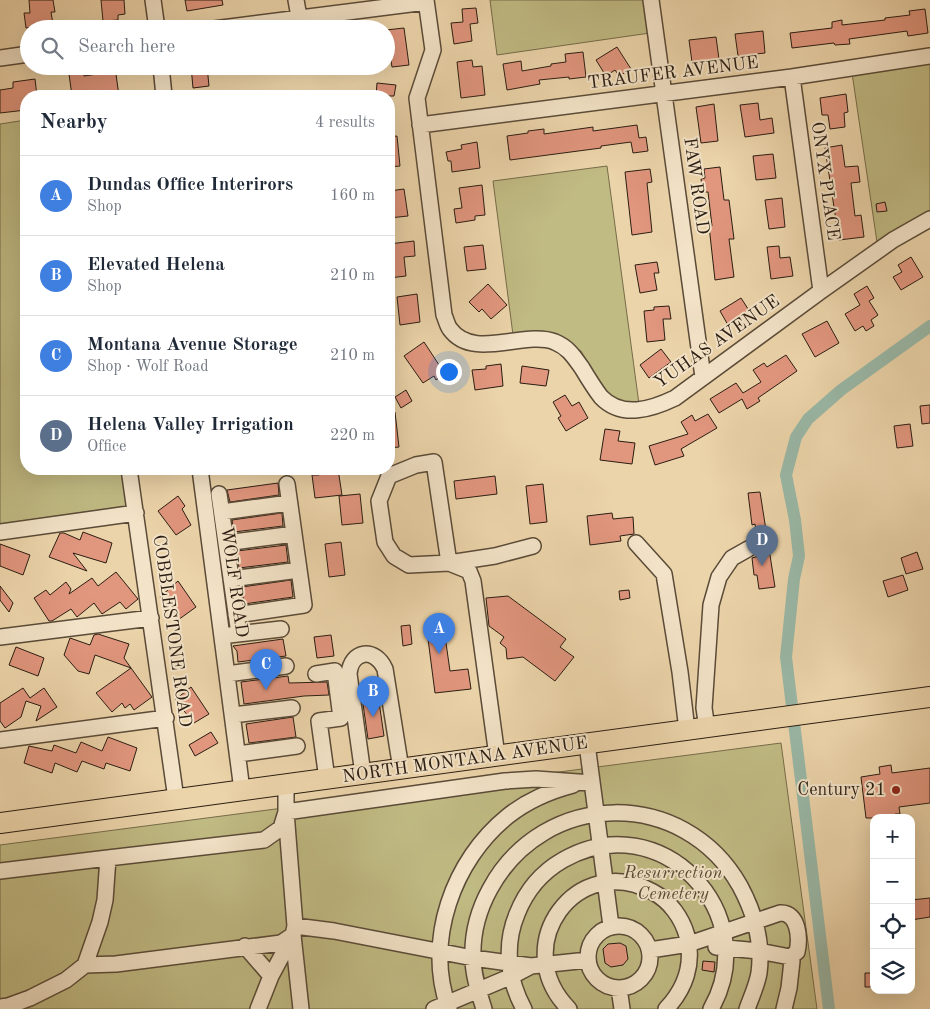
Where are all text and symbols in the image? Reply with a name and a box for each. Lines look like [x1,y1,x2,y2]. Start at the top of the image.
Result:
search box [20,20,395,75]
icon: search [38,34,66,62]
text: Search here [78,38,175,57]
street label: TRAUFER AVENUE [587,54,759,92]
text: Nearby [40,112,108,133]
text: 4 results [315,115,375,131]
street label: ONYX PLACE [808,120,842,242]
street label: FAW ROAD [680,136,712,236]
text: Dundas Office Interirors [87,176,293,195]
text: A [50,188,62,204]
text: 160 m [330,188,375,204]
text: Shop [87,199,122,215]
text: Elevated Helena [87,256,225,275]
text: B [50,268,62,284]
text: 210 m [330,268,375,284]
text: Shop [87,279,122,295]
street label: YUHAS AVENUE [651,292,783,392]
text: Montana Avenue Storage [87,336,298,355]
text: C [51,348,61,364]
text: 210 m [330,348,375,364]
text: Shop · Wolf Road [87,359,209,375]
your location [436,359,462,385]
text: Helena Valley Irrigation [87,416,294,435]
text: D [50,428,62,444]
text: 220 m [330,428,375,444]
text: Office [87,439,126,455]
street label: WOLF ROAD [217,525,251,639]
pin: D [746,525,778,566]
street label: COBBLESTONE ROAD [150,534,194,728]
pin: A [423,613,455,654]
pin: C [250,649,282,690]
pin: B [357,676,389,717]
street label: NORTH MONTANA AVENUE [341,734,589,786]
place label: Century 21 [797,781,886,799]
marker: Century 21 [890,784,902,796]
map controls [870,814,915,994]
button: + [870,814,915,859]
button: − [870,859,915,904]
park label: Resurrection Cemetery [622,864,723,903]
button: locate [870,904,915,949]
button: layers [870,949,915,994]

